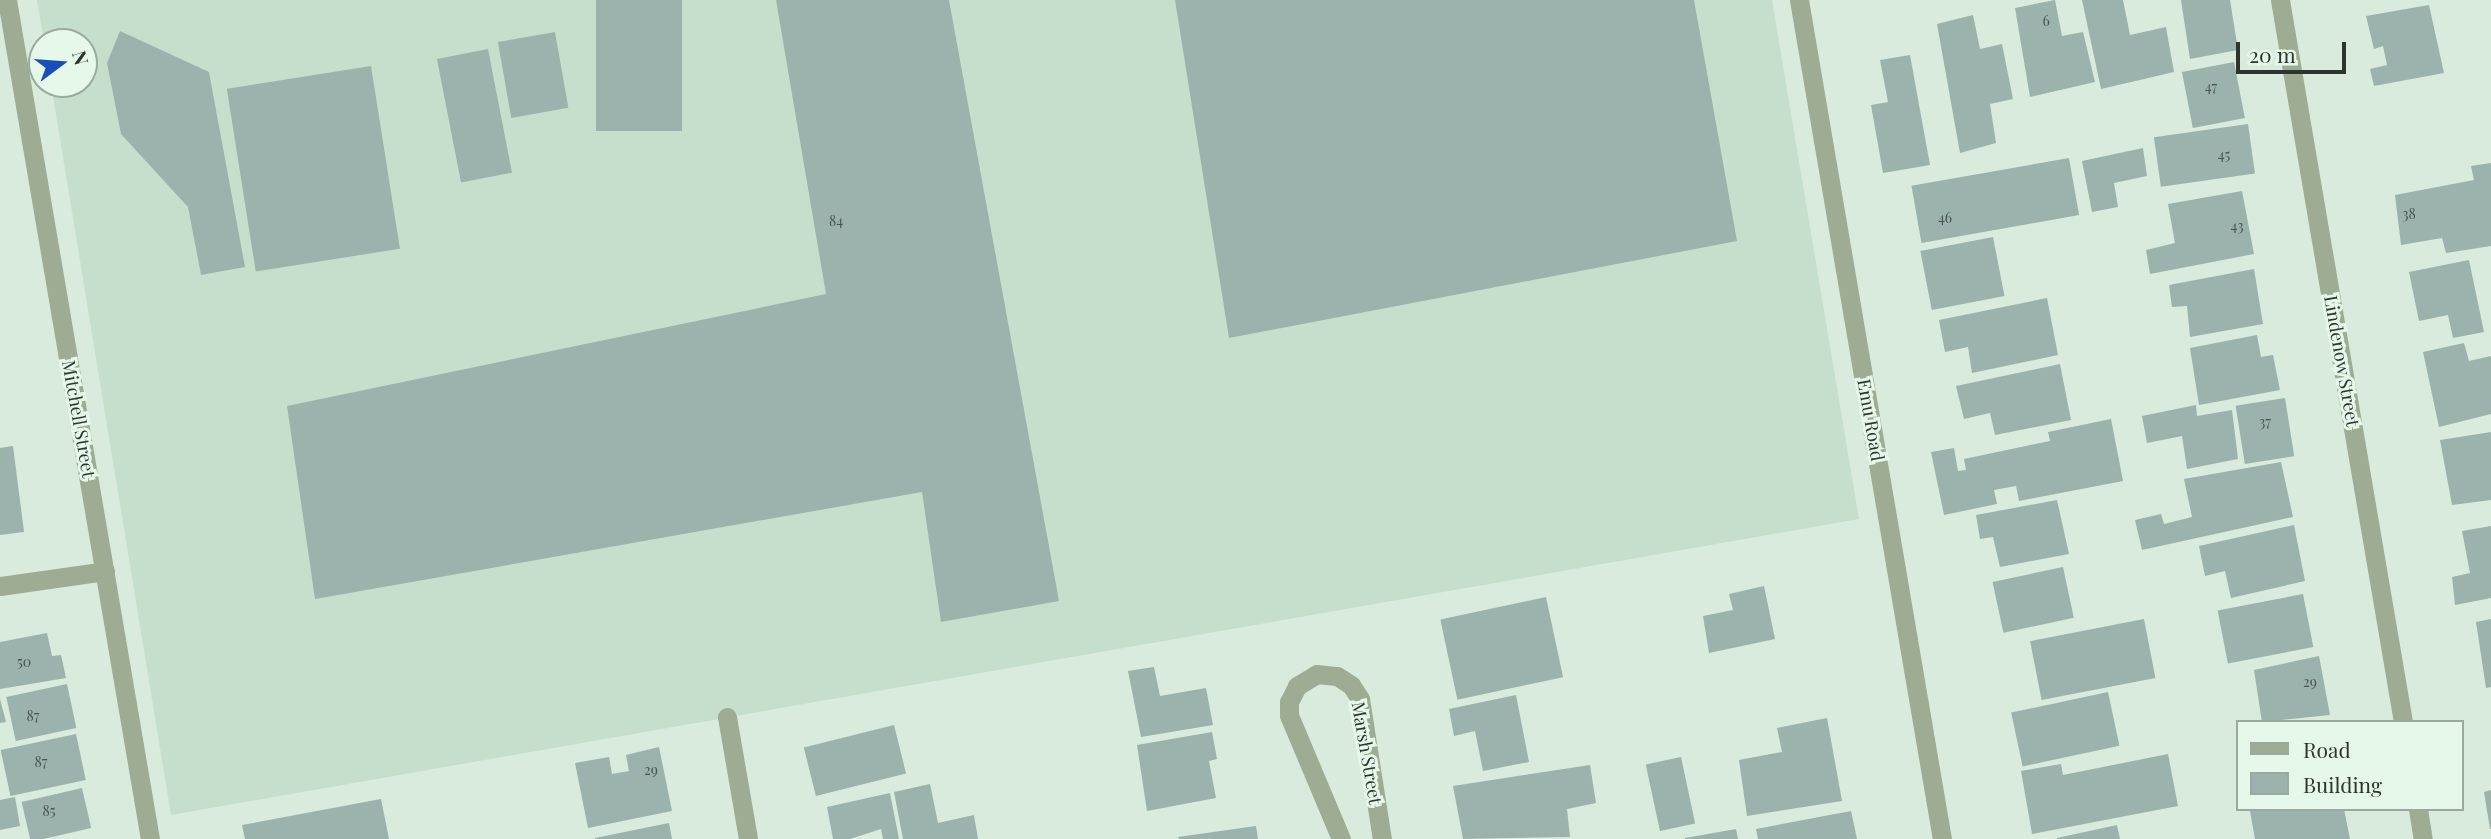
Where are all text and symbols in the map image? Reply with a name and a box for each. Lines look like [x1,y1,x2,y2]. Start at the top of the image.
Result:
house number: 6 [2042,13,2050,29]
north arrow [28,28,98,98]
scale bar [2239,28,2349,72]
text: 20 m [2249,40,2296,68]
text: N [67,48,96,68]
house number: 47 [2205,79,2217,95]
house number: 45 [2218,147,2230,163]
house number: 38 [2402,206,2416,222]
house number: 46 [1938,210,1952,226]
house number: 84 [829,213,843,229]
house number: 43 [2231,218,2243,234]
street label: Lindenow Street [2320,293,2364,429]
street label: Mitchell Street [58,359,100,479]
street label: Emu Road [1853,377,1889,463]
house number: 37 [2259,414,2271,430]
house number: 50 [17,654,31,670]
house number: 29 [2303,674,2317,690]
street label: Marsh Street [1347,700,1387,806]
house number: 87 [27,708,39,724]
legend [2236,720,2463,811]
text: Road [2303,735,2351,763]
house number: 87 [35,754,47,770]
house number: 29 [644,762,658,778]
text: Building [2303,770,2382,798]
house number: 85 [42,803,56,819]

